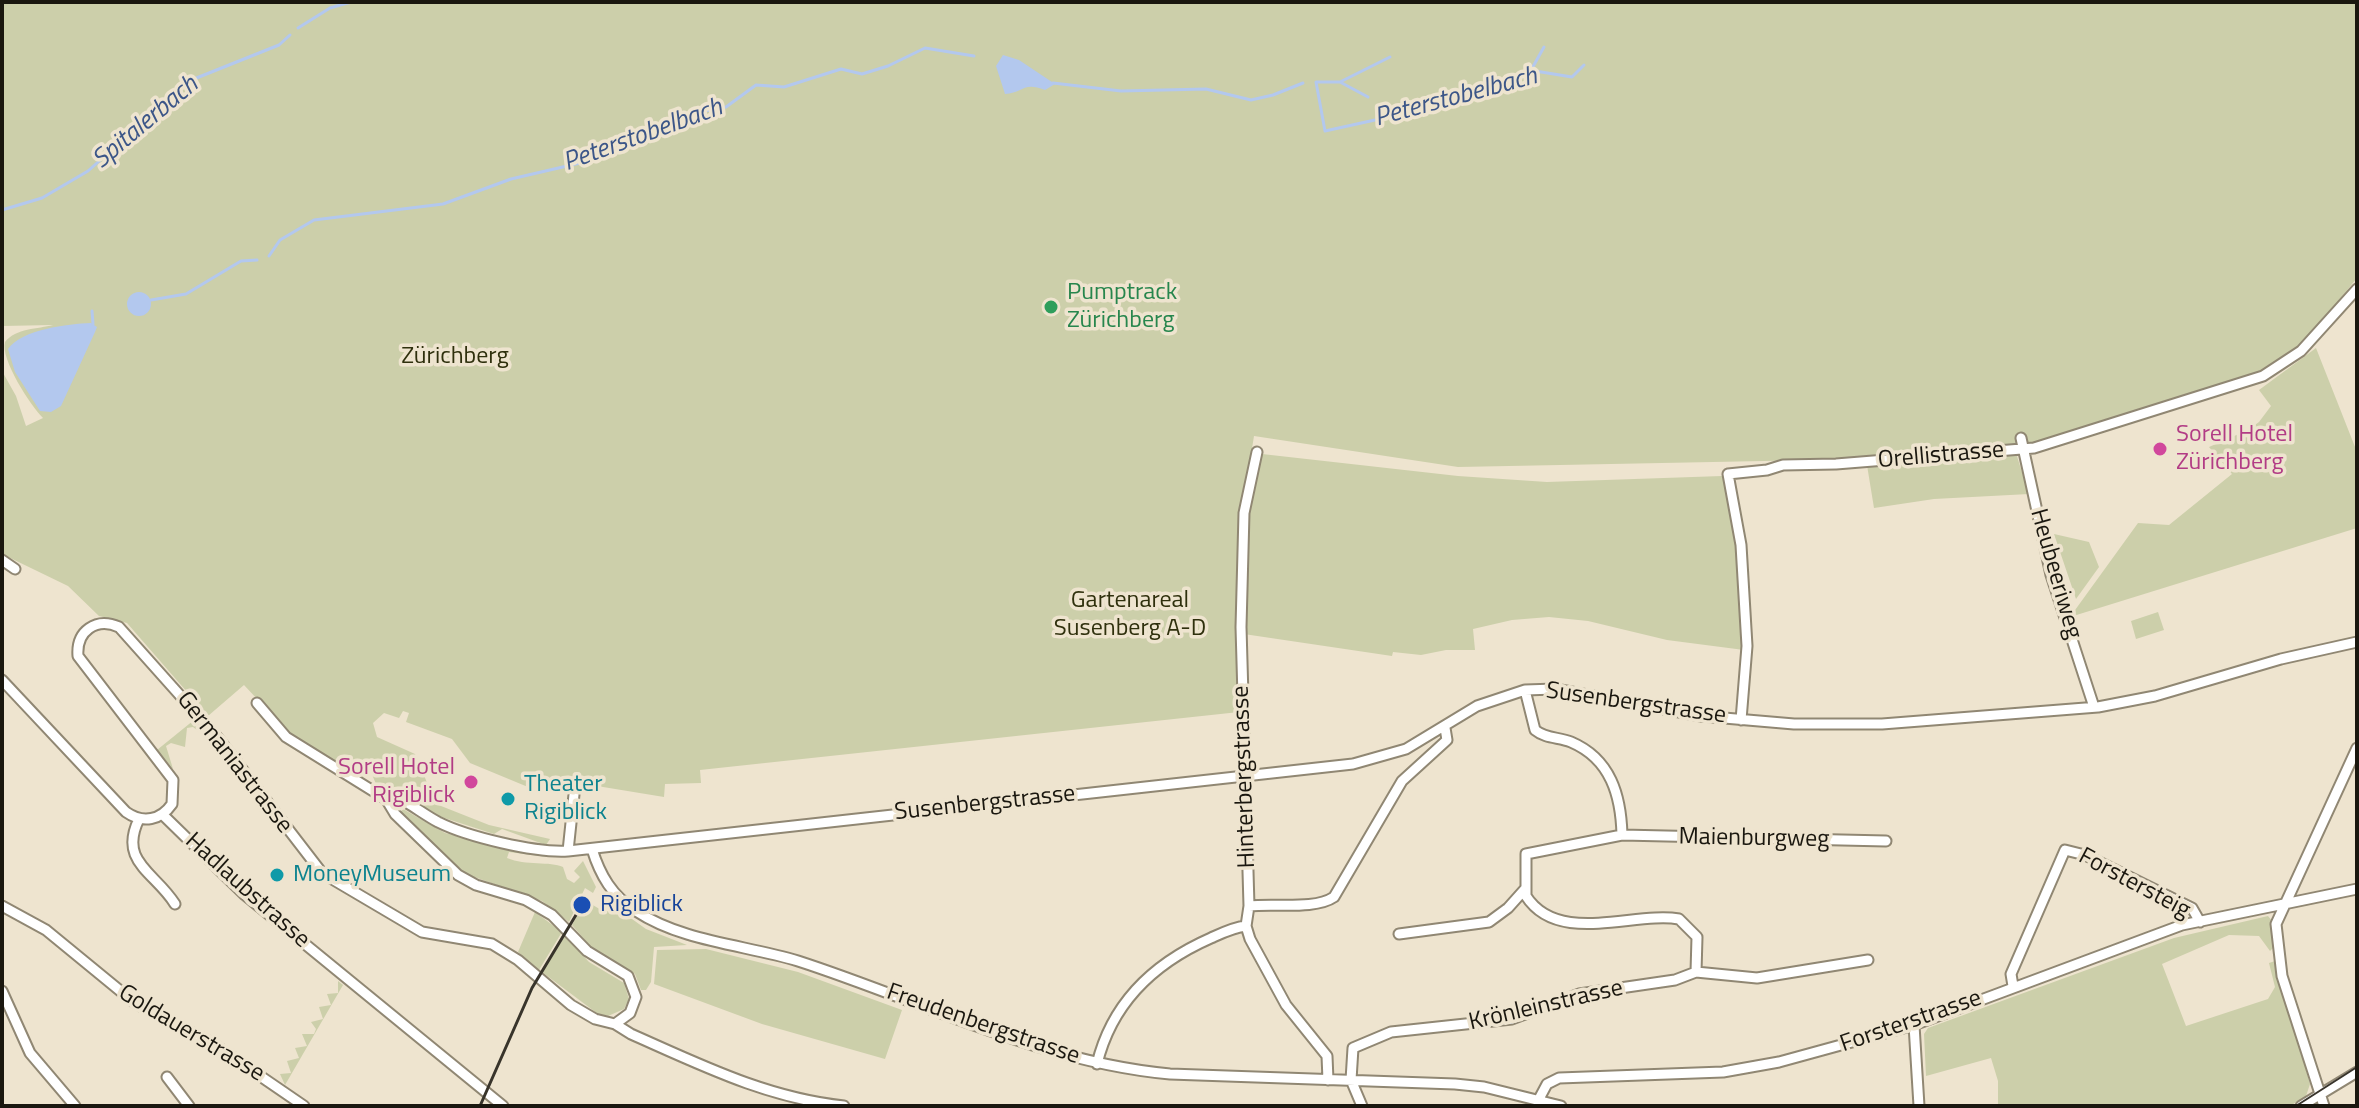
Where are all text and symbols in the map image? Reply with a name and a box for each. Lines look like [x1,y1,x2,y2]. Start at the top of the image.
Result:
water label: Peterstobelbach [1371,61,1541,135]
water label: Spitalerbach [87,70,205,176]
water label: Peterstobelbach [559,93,727,179]
place label: Pumptrack Zürichberg [1067,279,1177,335]
marker: Pumptrack Zürichberg [1042,298,1060,316]
park label: Zürichberg [401,343,509,371]
place label: Sorell Hotel Zürichberg [2176,421,2293,477]
street label: Orellistrasse [1877,436,2005,476]
marker: Sorell Hotel Zürichberg [2151,440,2169,458]
street label: Heubeeriweg [2023,506,2087,642]
park label: Gartenareal Susenberg A-D [1054,587,1206,643]
street label: Susenbergstrasse [1544,677,1728,731]
street label: Hinterbergstrasse [1227,685,1263,869]
street label: Germaniastrasse [170,686,298,840]
place label: Sorell Hotel Rigiblick [338,754,455,810]
place label: Theater Rigiblick [524,771,607,827]
marker: Sorell Hotel Rigiblick [462,773,480,791]
street label: Susenbergstrasse [893,780,1077,828]
marker: Theater Rigiblick [499,790,517,808]
street label: Maienburgweg [1678,823,1830,855]
street label: Hadlaubstrasse [179,827,315,955]
street label: Forstersteig [2073,843,2195,925]
place label: MoneyMuseum [293,861,451,889]
marker: MoneyMuseum [268,866,286,884]
place label: Rigiblick [600,891,683,919]
marker: Rigiblick [571,894,593,916]
street label: Krönleinstrasse [1466,974,1626,1038]
street label: Freudenbergstrasse [883,978,1083,1072]
street label: Goldauerstrasse [113,979,269,1089]
street label: Forsterstrasse [1837,984,1985,1060]

